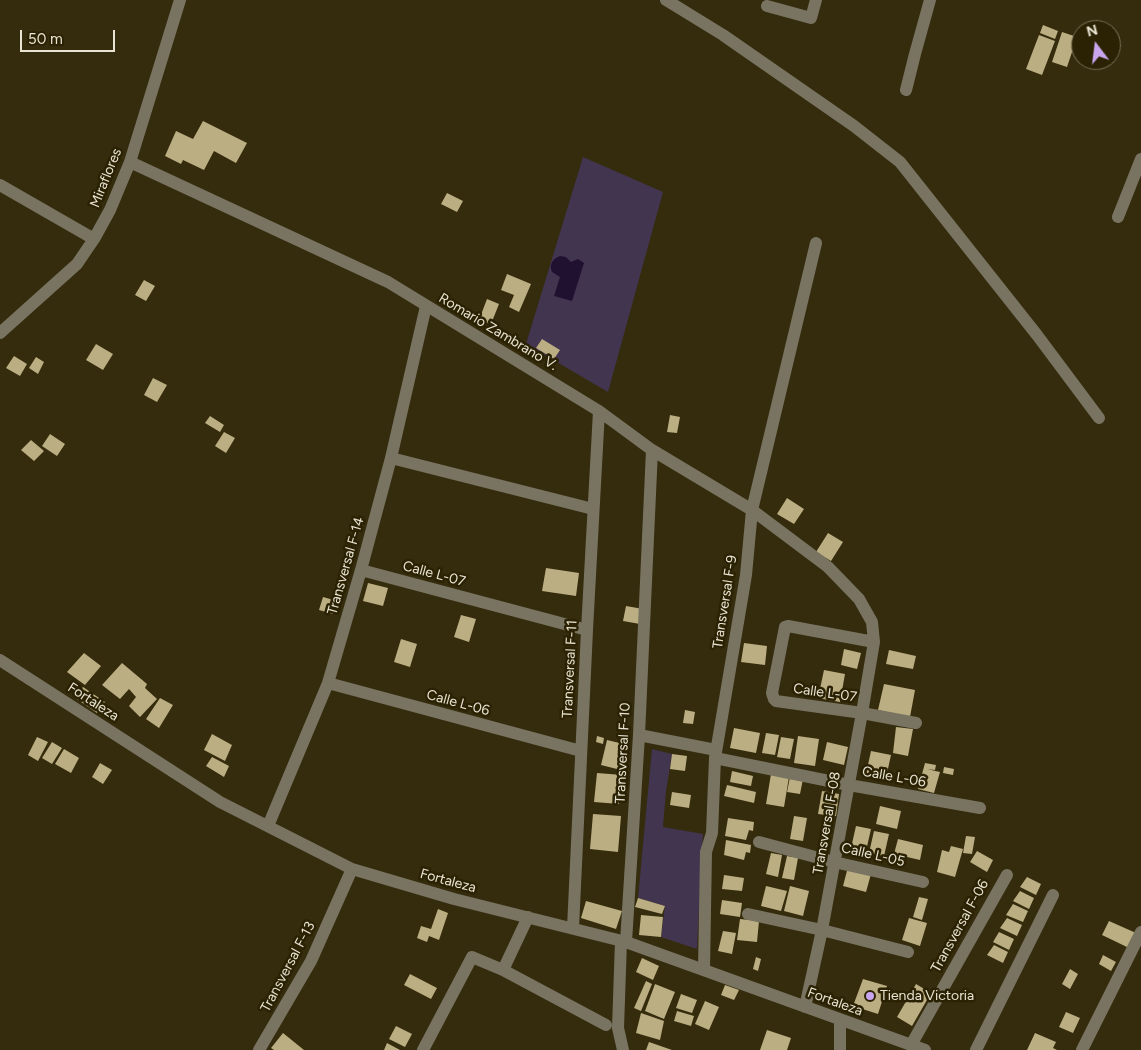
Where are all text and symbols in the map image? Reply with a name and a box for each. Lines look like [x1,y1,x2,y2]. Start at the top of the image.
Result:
scale bar [22,20,118,52]
north arrow [1071,20,1121,70]
text: N [1085,21,1100,41]
text: 50 m [28,30,63,48]
street label: Miraflores [87,146,125,210]
street label: Romario Zambrano V. [436,290,560,374]
street label: Transversal F-14 [324,515,368,617]
street label: Transversal F-9 [709,554,741,650]
street label: Calle L-07 [401,558,467,590]
street label: Transversal F-11 [559,620,581,718]
street label: Fortaleza [64,679,122,725]
street label: Calle L-07 [792,680,858,706]
street label: Calle L-06 [425,687,491,719]
street label: Transversal F-10 [612,702,634,804]
street label: Calle L-06 [861,763,927,791]
street label: Transversal F-08 [810,770,844,876]
street label: Calle L-05 [840,840,906,870]
street label: Fortaleza [418,865,478,897]
street label: Transversal F-06 [928,877,992,975]
street label: Transversal F-13 [257,919,319,1015]
street label: Fortaleza [805,984,865,1020]
place label: Tienda Victoria [880,988,974,1004]
marker: Tienda Victoria [864,990,876,1002]

